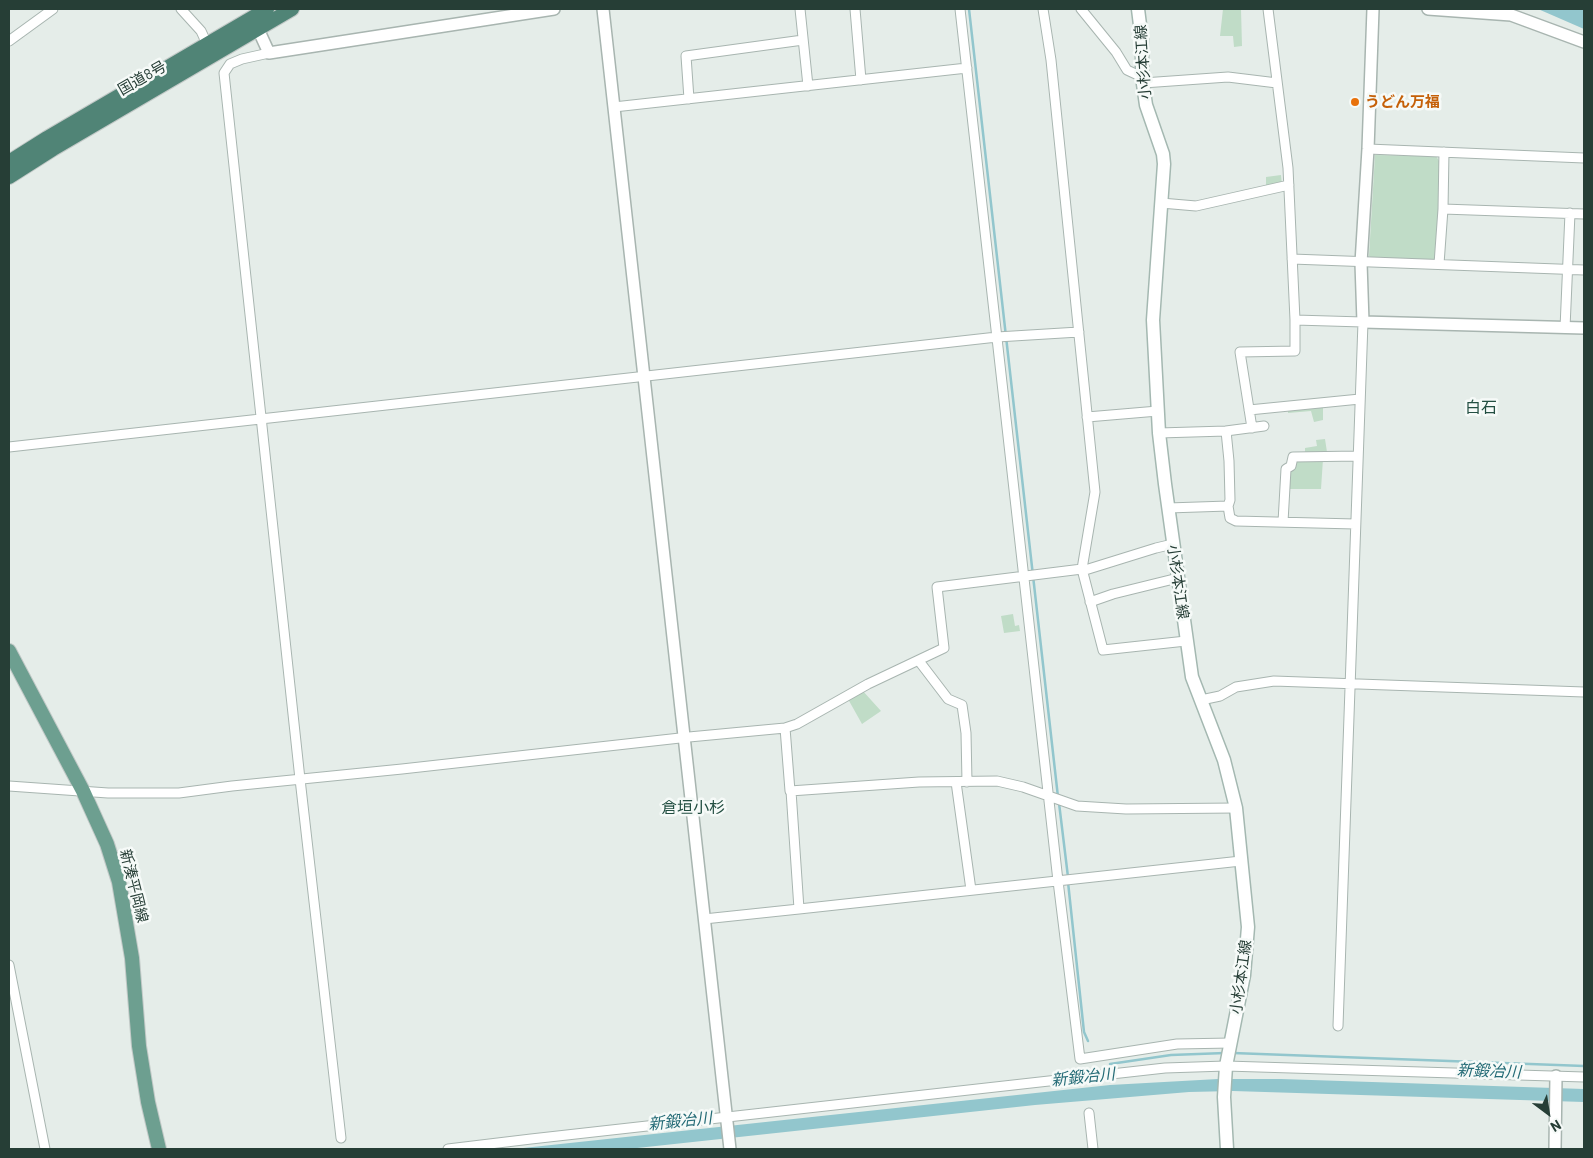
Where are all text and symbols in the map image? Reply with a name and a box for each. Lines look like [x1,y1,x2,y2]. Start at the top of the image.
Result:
street label: 小杉本江線 [1131,24,1155,100]
street label: 国道8号 [115,57,169,99]
place label: うどん万福 [1365,93,1440,111]
marker: うどん万福 [1349,96,1361,108]
district label: 白石 [1465,398,1497,418]
street label: 小杉本江線 [1164,544,1192,620]
district label: 倉垣小杉 [661,798,725,818]
street label: 新湊平岡線 [116,847,152,925]
street label: 小杉本江線 [1227,939,1255,1015]
water label: 新鍛冶川 [1457,1060,1521,1082]
water label: 新鍛冶川 [1050,1064,1116,1090]
north arrow [1523,1088,1573,1138]
water label: 新鍛冶川 [647,1108,713,1134]
text: N [1548,1117,1564,1136]

